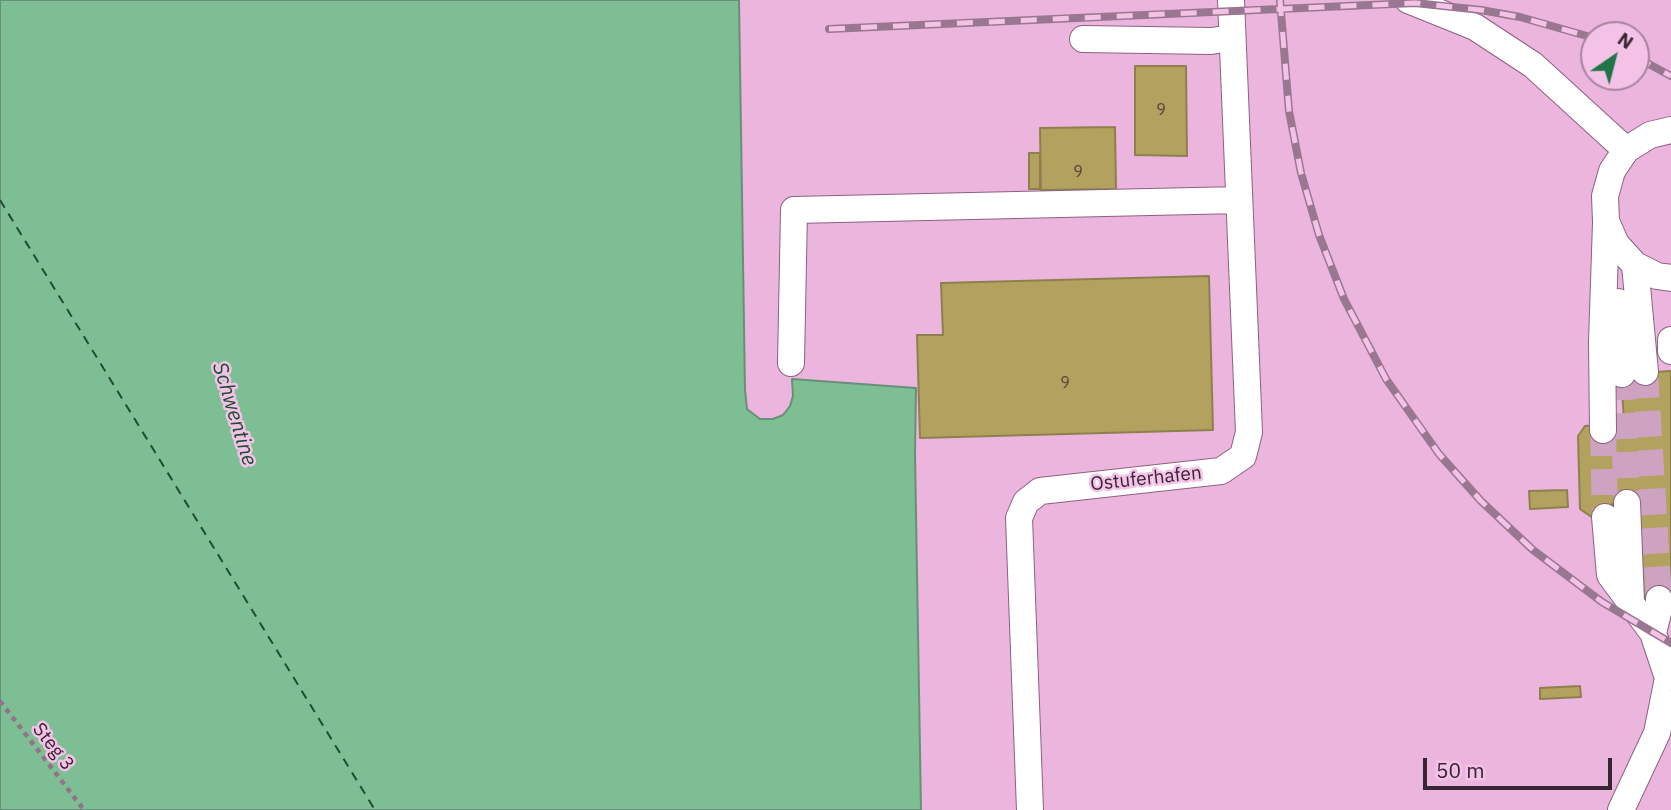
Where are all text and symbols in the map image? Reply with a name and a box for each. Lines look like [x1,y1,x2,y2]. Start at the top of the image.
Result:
north arrow [1580,21,1650,91]
text: N [1613,27,1638,54]
house number: 9 [1156,100,1166,120]
house number: 9 [1073,162,1083,182]
water label: Schwentine [206,359,262,469]
house number: 9 [1060,373,1070,393]
street label: Ostuferhafen [1089,462,1203,496]
street label: Steg 3 [27,719,79,775]
scale bar [1426,744,1615,788]
text: 50 m [1436,756,1485,784]

